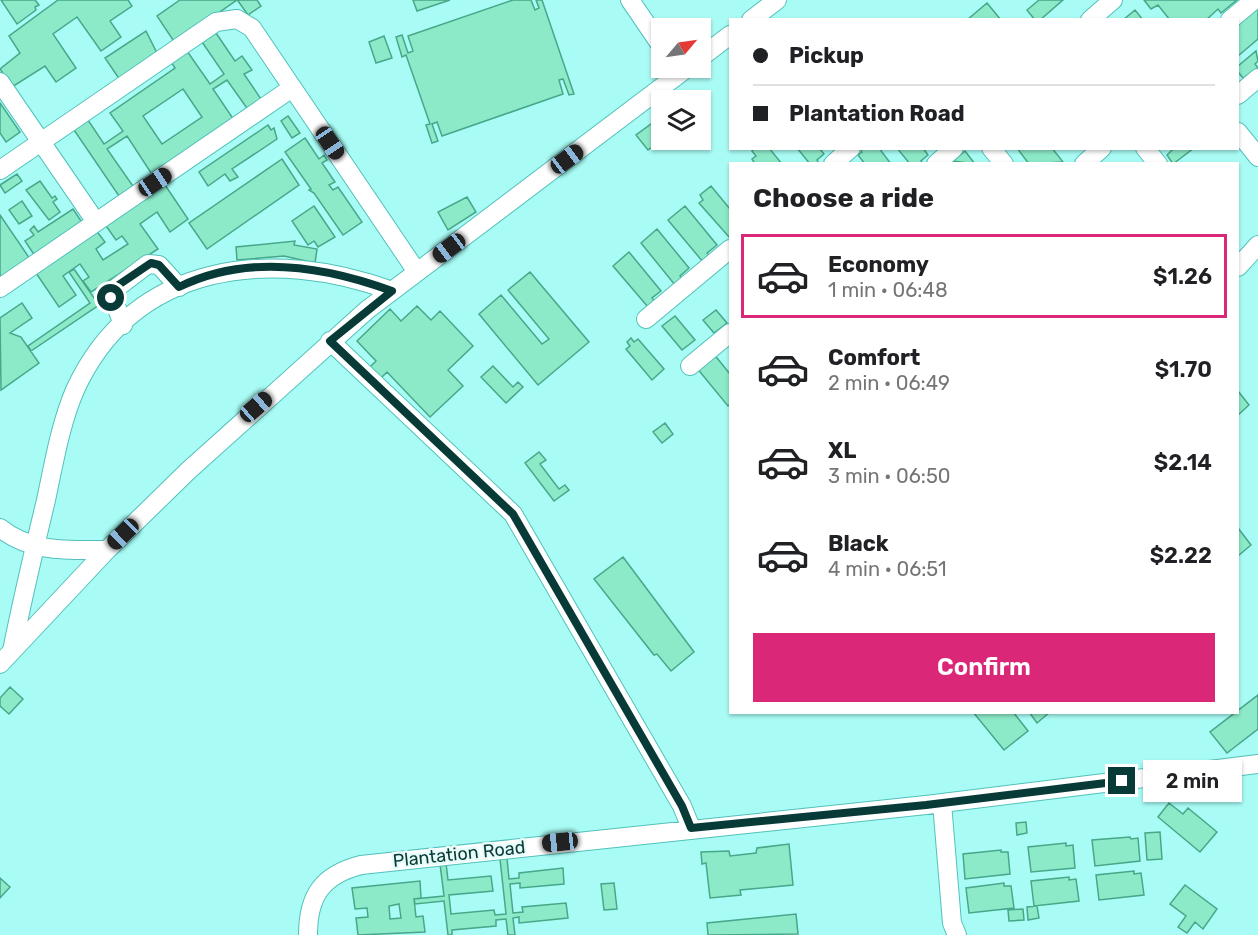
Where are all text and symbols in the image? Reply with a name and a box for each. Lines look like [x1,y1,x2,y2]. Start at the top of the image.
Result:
north arrow [651,18,711,78]
map controls [651,18,711,150]
text: Pickup [789,42,864,69]
button: layers [651,90,711,150]
text: Plantation Road [789,100,965,127]
car [312,123,348,163]
car [547,141,587,177]
car [135,164,175,200]
text: Choose a ride [753,182,934,214]
car [429,230,469,266]
icon: car [756,249,810,303]
text: Economy [828,251,929,278]
text: $1.26 [1153,263,1212,290]
text: 1 min · 06:48 [828,278,948,302]
route start [97,284,124,311]
icon: car [756,342,810,396]
text: Comfort [828,344,920,371]
text: $1.70 [1155,356,1212,383]
text: 2 min · 06:49 [828,371,950,395]
car [237,388,275,426]
icon: car [756,435,810,489]
text: XL [828,437,856,464]
text: $2.14 [1154,449,1212,476]
text: 3 min · 06:50 [828,464,951,488]
car [104,515,142,553]
icon: car [756,528,810,582]
text: Black [828,530,889,557]
text: $2.22 [1150,542,1212,569]
text: 4 min · 06:51 [828,557,946,581]
button: Confirm [753,633,1215,702]
callout: 2 min [1143,760,1242,802]
route end [1108,767,1135,794]
text: 2 min [1166,769,1219,793]
car [541,831,579,853]
street label: Plantation Road [392,836,526,872]

